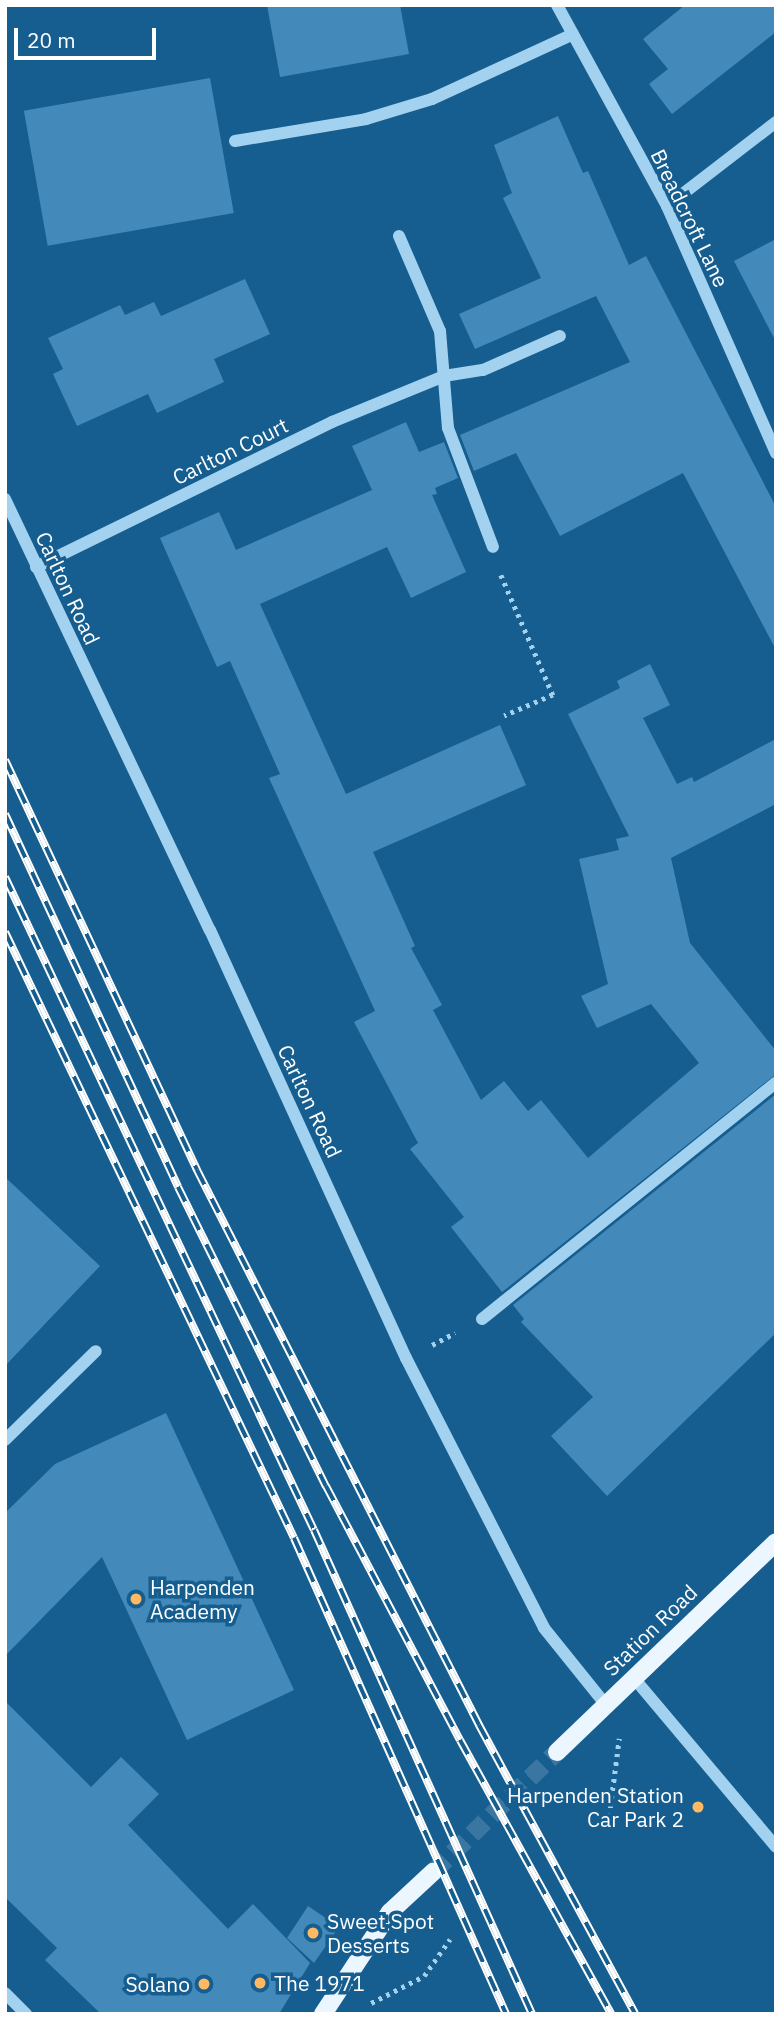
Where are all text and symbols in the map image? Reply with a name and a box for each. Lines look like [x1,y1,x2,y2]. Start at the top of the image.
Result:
scale bar [18,14,159,58]
text: 20 m [27,26,76,54]
street label: Breadcroft Lane [646,145,734,291]
street label: Carlton Court [168,412,292,490]
street label: Carlton Road [31,527,105,649]
street label: Carlton Road [273,1040,347,1162]
place label: Harpenden Academy [150,1574,255,1624]
street label: Station Road [598,1579,702,1681]
marker: Harpenden Academy [128,1591,144,1607]
place label: Harpenden Station Car Park 2 [507,1782,684,1832]
marker: Harpenden Station Car Park 2 [690,1799,706,1815]
place label: Sweet Spot Desserts [327,1908,434,1958]
marker: Sweet Spot Desserts [305,1925,321,1941]
place label: The 1971 [274,1970,365,1996]
place label: Solano [125,1971,190,1997]
marker: The 1971 [252,1975,268,1991]
marker: Solano [196,1976,212,1992]

